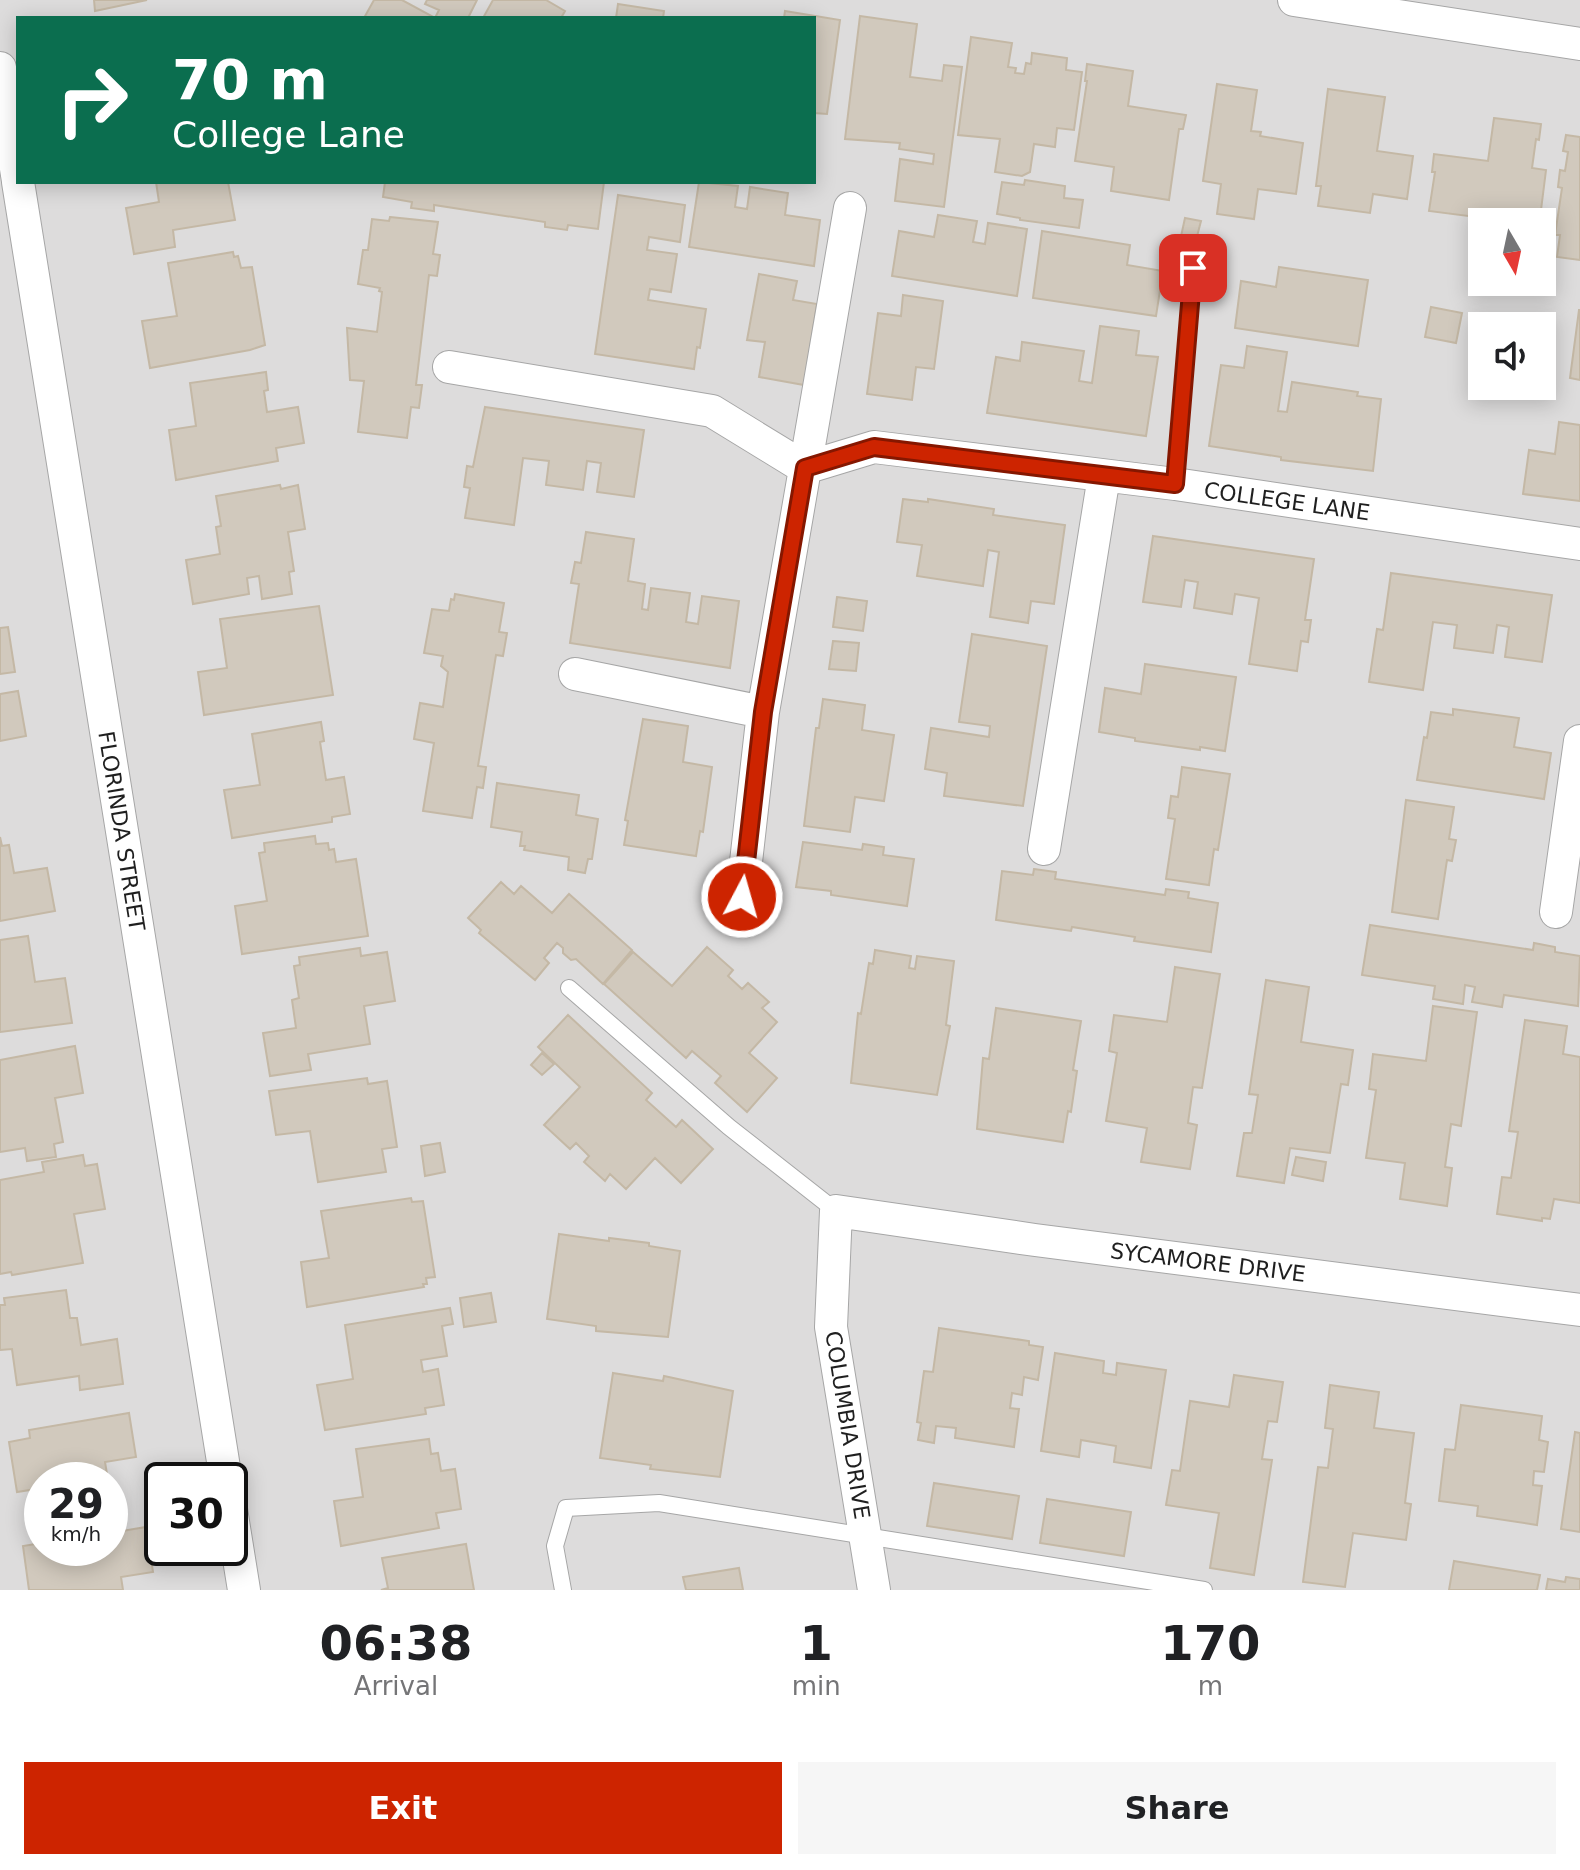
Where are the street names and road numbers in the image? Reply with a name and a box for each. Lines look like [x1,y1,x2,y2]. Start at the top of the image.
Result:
street label: COLLEGE LANE [1202,477,1371,526]
street label: FLORINDA STREET [93,729,150,933]
street label: SYCAMORE DRIVE [1109,1238,1307,1287]
street label: COLUMBIA DRIVE [820,1329,875,1521]

